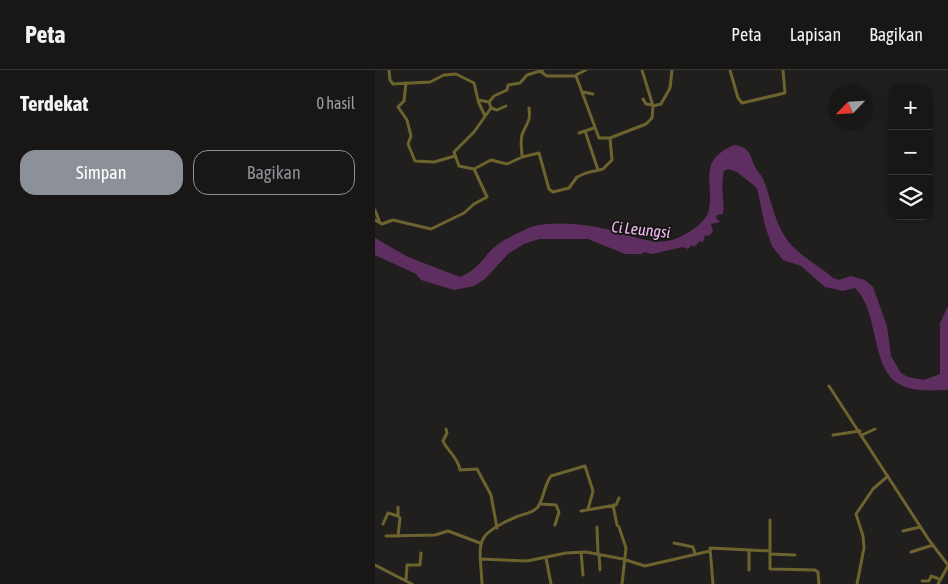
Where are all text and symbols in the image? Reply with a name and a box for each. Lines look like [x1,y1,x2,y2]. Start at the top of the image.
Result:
text: Peta [25,21,66,48]
text: Peta [731,24,762,45]
text: Lapisan [790,24,841,45]
text: Bagikan [869,24,923,45]
north arrow [828,85,873,130]
map controls [888,85,933,220]
button: + [888,85,933,130]
text: Terdekat [20,91,88,115]
text: 0 hasil [317,94,355,112]
button: − [888,130,933,175]
button: Simpan [20,150,183,195]
button: Bagikan [193,150,355,195]
button: layers [888,175,933,220]
water label: Ci Leungsi [611,217,672,242]

